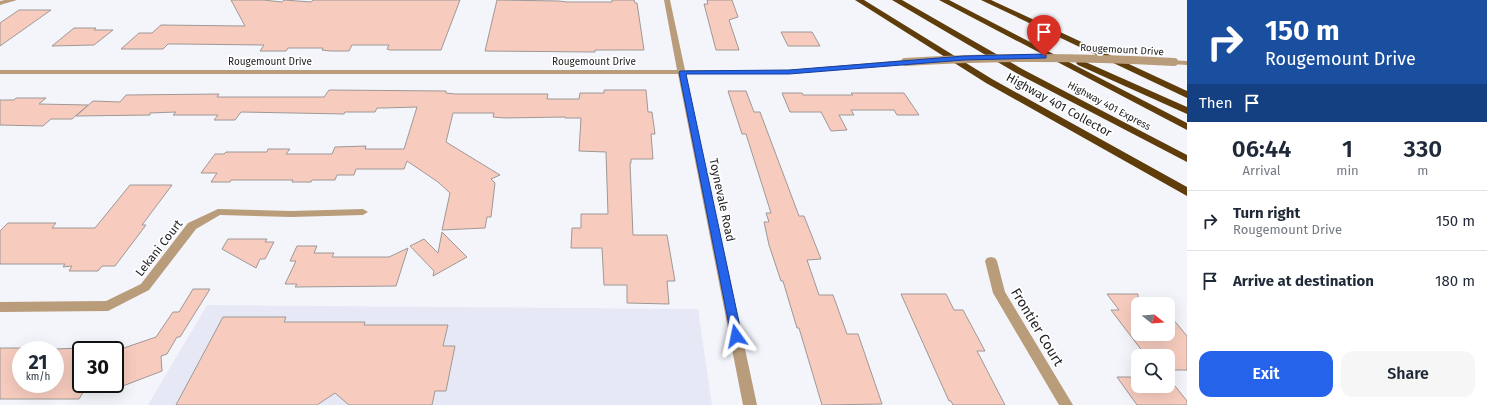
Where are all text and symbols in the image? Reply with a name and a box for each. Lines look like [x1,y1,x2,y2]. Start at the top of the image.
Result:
text: 150 m [1265,14,1340,47]
pin [1027,15,1061,56]
icon: right [1199,16,1251,68]
icon: arrive [1033,21,1055,43]
street label: Rougemount Drive [1080,42,1164,58]
text: Rougemount Drive [1265,48,1416,70]
street label: Rougemount Drive [228,56,312,68]
street label: Rougemount Drive [552,56,636,68]
street label: Highway 401 Collector [1004,70,1114,140]
street label: Highway 401 Express [1065,79,1153,133]
icon: arrive [1241,92,1263,114]
text: Then [1199,94,1233,112]
text: 06:44 [1232,135,1291,163]
text: 1 [1342,135,1353,163]
text: 330 [1404,135,1442,163]
street label: Toynevale Road [706,157,738,243]
text: Arrival [1243,163,1281,178]
text: min [1336,163,1359,178]
text: m [1417,163,1428,178]
text: Turn right [1233,204,1300,222]
icon: right [1199,210,1221,232]
text: 150 m [1436,212,1475,230]
street label: Lekani Court [133,216,186,279]
text: Rougemount Drive [1233,222,1342,237]
icon: arrive [1199,270,1221,292]
text: Arrive at destination [1233,272,1374,290]
text: 180 m [1435,272,1475,290]
street label: Frontier Court [1007,285,1067,370]
north arrow [1131,297,1175,341]
map controls [1131,297,1175,393]
position arrow [715,315,757,357]
speed limit sign: 30 [72,341,124,393]
button: search [1131,349,1175,393]
text: 21 [28,350,48,374]
button: Exit [1199,351,1333,397]
button: Share [1341,351,1475,397]
text: km/h [26,371,50,383]

